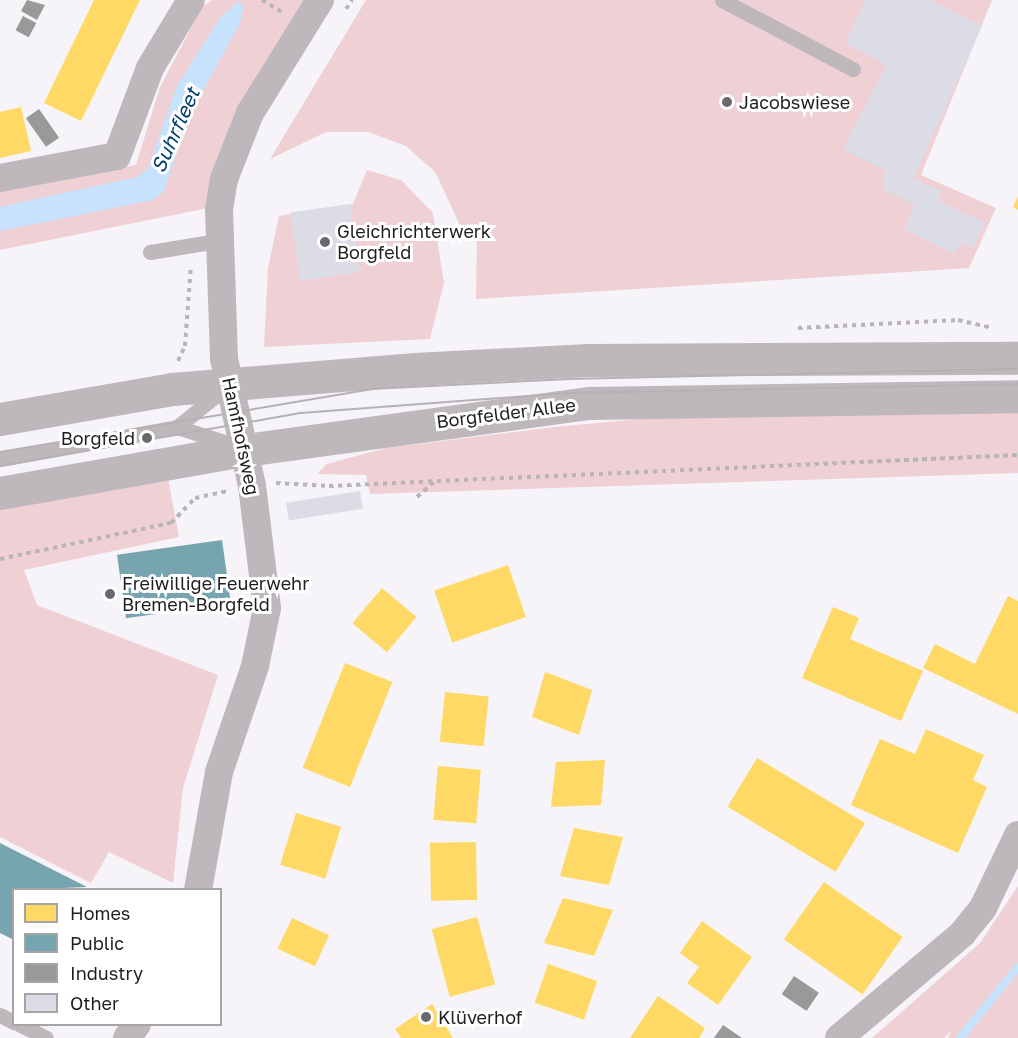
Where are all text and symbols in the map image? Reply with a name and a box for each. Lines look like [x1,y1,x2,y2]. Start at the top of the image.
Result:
water label: Suhrfleet [146,84,204,176]
place label: Jacobswiese [739,91,850,113]
marker: Jacobswiese [720,95,734,109]
place label: Gleichrichterwerk Borgfeld [337,221,491,264]
marker: Gleichrichterwerk Borgfeld [318,235,332,249]
street label: Hamfhofsweg [218,375,264,497]
street label: Borgfelder Allee [435,394,577,432]
place label: Borgfeld [61,427,135,449]
marker: Borgfeld [140,431,154,445]
place label: Freiwillige Feuerwehr Bremen-Borgfeld [122,573,309,616]
marker: Freiwillige Feuerwehr Bremen-Borgfeld [103,587,117,601]
legend [12,888,222,1026]
text: Homes [70,902,130,924]
text: Public [70,932,124,954]
text: Industry [70,962,143,984]
text: Other [70,992,119,1014]
place label: Klüverhof [438,1006,522,1028]
marker: Klüverhof [419,1010,433,1024]

